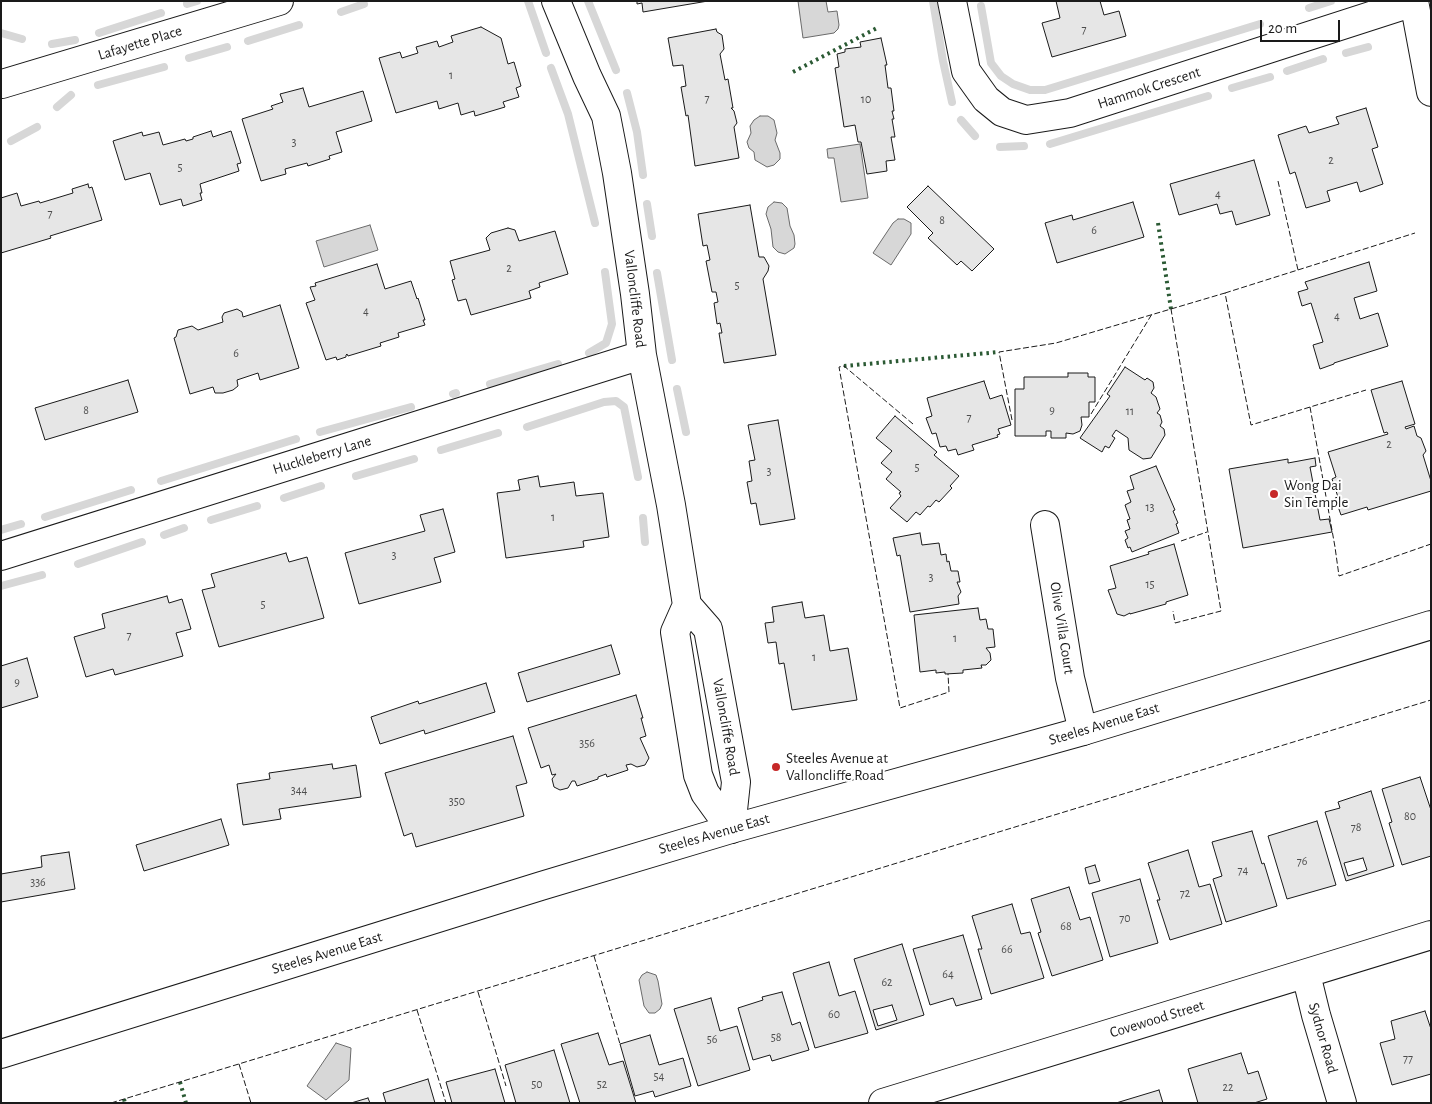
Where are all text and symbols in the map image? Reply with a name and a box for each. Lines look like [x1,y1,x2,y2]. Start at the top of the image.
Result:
scale bar [1262,10,1342,42]
text: 20 m [1268,21,1297,36]
street label: Lafayette Place [96,22,184,64]
house number: 7 [1081,22,1087,36]
street label: Hammok Crescent [1095,63,1203,113]
house number: 1 [449,68,453,82]
house number: 7 [704,91,710,105]
house number: 10 [861,92,871,106]
house number: 3 [292,135,296,149]
house number: 2 [1328,153,1334,167]
house number: 5 [177,160,183,174]
house number: 4 [1215,187,1221,201]
house number: 7 [47,206,53,220]
house number: 8 [939,213,945,227]
house number: 6 [1091,223,1097,237]
street label: Valloncliffe Road [620,249,650,349]
house number: 2 [506,261,512,275]
house number: 5 [734,278,740,292]
house number: 4 [363,304,369,318]
house number: 4 [1334,309,1340,323]
house number: 6 [233,346,239,360]
house number: 8 [83,403,89,417]
house number: 9 [1049,403,1055,417]
house number: 11 [1126,404,1134,418]
house number: 7 [966,410,972,424]
street label: Huckleberry Lane [271,431,373,479]
house number: 2 [1386,437,1392,451]
house number: 5 [914,460,920,474]
house number: 3 [767,464,771,478]
place label: Wong Dai Sin Temple [1284,476,1348,511]
marker: Wong Dai Sin Temple [1268,488,1280,500]
house number: 13 [1145,500,1155,514]
house number: 1 [551,510,555,524]
house number: 3 [392,548,396,562]
house number: 3 [929,570,933,584]
house number: 15 [1145,577,1155,591]
street label: Olive Villa Court [1046,581,1078,675]
house number: 5 [260,597,266,611]
house number: 7 [126,628,132,642]
house number: 1 [953,631,957,645]
house number: 1 [812,650,816,664]
house number: 9 [14,675,20,689]
street label: Valloncliffe Road [709,677,743,777]
street label: Steeles Avenue East [1047,699,1161,749]
house number: 356 [579,736,595,750]
place label: Steeles Avenue at Valloncliffe Road [786,749,888,784]
marker: Steeles Avenue at Valloncliffe Road [770,761,782,773]
house number: 344 [291,783,307,797]
house number: 350 [449,794,465,808]
house number: 80 [1404,809,1416,823]
street label: Steeles Avenue East [656,810,772,858]
house number: 78 [1351,820,1361,834]
house number: 76 [1297,854,1307,868]
house number: 74 [1238,863,1248,877]
house number: 336 [30,875,46,889]
house number: 72 [1180,886,1190,900]
house number: 70 [1119,911,1131,925]
house number: 68 [1060,919,1072,933]
street label: Steeles Avenue East [270,928,384,978]
house number: 66 [1001,942,1013,956]
house number: 64 [942,967,954,981]
house number: 62 [881,975,893,989]
street label: Covewood Street [1108,996,1206,1042]
street label: Sydnor Road [1304,1001,1342,1075]
house number: 60 [828,1007,840,1021]
house number: 58 [771,1030,781,1044]
house number: 56 [707,1032,717,1046]
house number: 77 [1403,1051,1413,1065]
house number: 54 [654,1069,664,1083]
house number: 50 [531,1077,543,1091]
house number: 52 [597,1077,607,1091]
house number: 22 [1223,1080,1233,1094]

